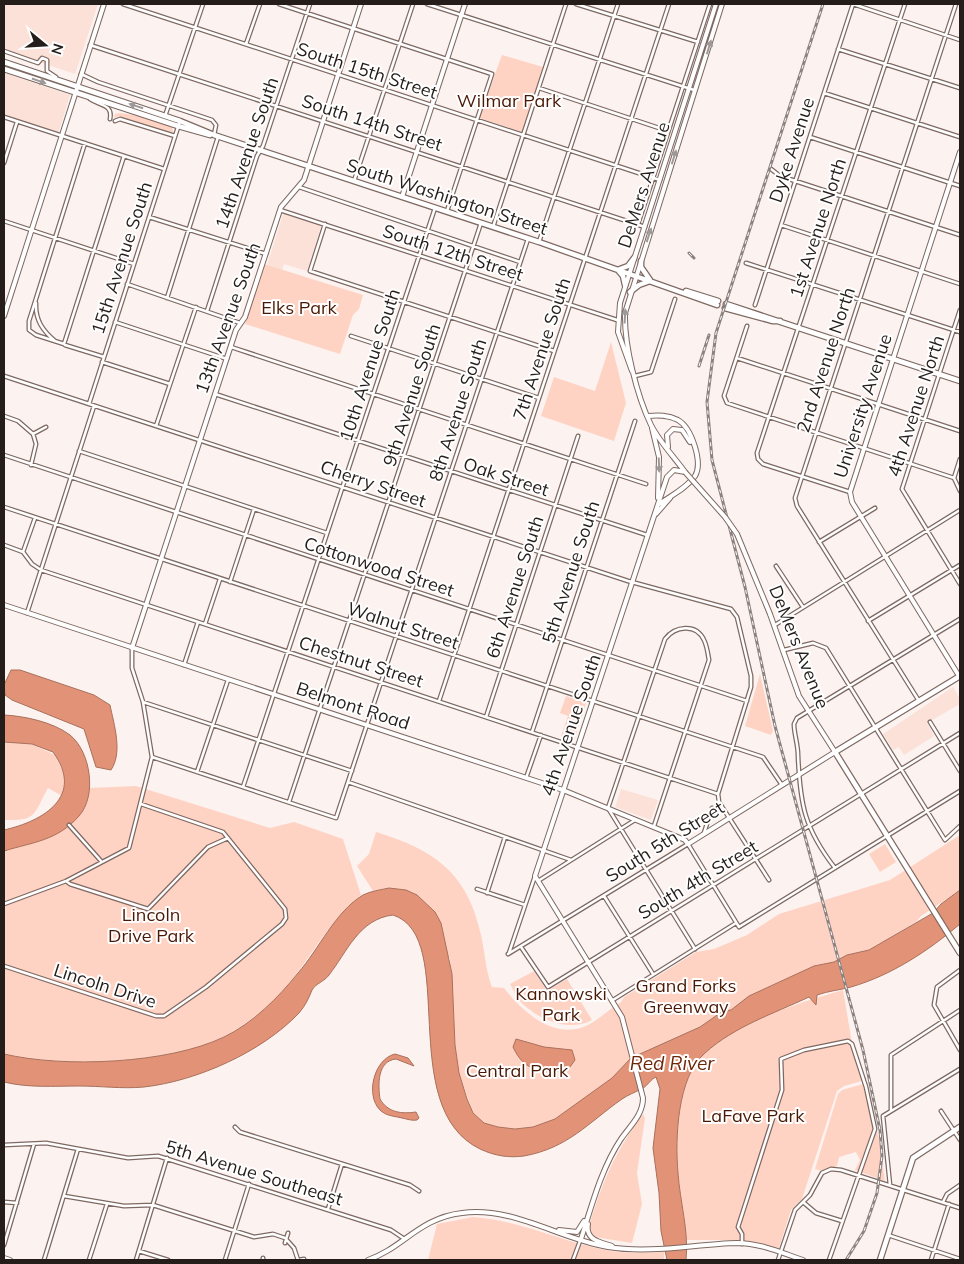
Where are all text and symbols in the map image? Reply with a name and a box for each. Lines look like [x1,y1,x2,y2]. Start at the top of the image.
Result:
north arrow [20,20,70,70]
street label: South 15th Street [294,37,440,104]
one-way arrow [706,40,713,55]
text: N [47,41,68,57]
street label: 14th Avenue South [210,74,283,232]
one-way arrow [32,77,47,85]
street label: South 14th Street [299,89,445,156]
park label: Wilmar Park [457,89,562,112]
street label: Dyke Avenue [764,94,819,205]
one-way arrow [128,102,143,109]
street label: DeMers Avenue [612,119,675,251]
one-way arrow [671,150,679,165]
street label: South Washington Street [344,153,551,240]
street label: 1st Avenue North [784,155,851,301]
street label: 15th Avenue South [86,179,157,337]
street label: South 12th Street [380,219,526,286]
one-way arrow [646,228,654,243]
street label: 13th Avenue South [189,239,266,397]
street label: 7th Avenue South [508,275,575,423]
street label: 2nd Avenue North [791,284,860,436]
street label: 10th Avenue South [334,286,405,444]
park label: Elks Park [261,296,337,319]
one-way arrow [622,308,630,324]
street label: 9th Avenue South [378,321,445,469]
street label: University Avenue [828,331,897,481]
street label: 4th Avenue North [882,332,949,479]
street label: 8th Avenue South [424,336,491,484]
street label: Oak Street [461,452,552,501]
street label: Cherry Street [317,455,429,512]
one-way arrow [655,457,663,473]
street label: 5th Avenue South [537,498,604,646]
street label: 6th Avenue South [481,513,548,661]
street label: Cottonwood Street [301,531,457,602]
street label: DeMers Avenue [764,582,835,712]
street label: Walnut Street [345,597,462,654]
street label: Chestnut Street [296,631,426,692]
street label: 4th Avenue South [535,651,606,799]
street label: Belmont Road [293,676,413,735]
street label: South 5th Street [601,796,728,887]
street label: South 4th Street [634,835,762,924]
park label: Lincoln Drive Park [108,903,195,947]
street label: Lincoln Drive [51,958,159,1013]
park label: Grand Forks Greenway [635,974,737,1018]
park label: Kannowski Park [515,982,607,1026]
water label: Red River [630,1051,715,1075]
park label: Central Park [466,1059,569,1082]
park label: LaFave Park [702,1104,805,1127]
street label: 5th Avenue Southeast [163,1135,346,1210]

